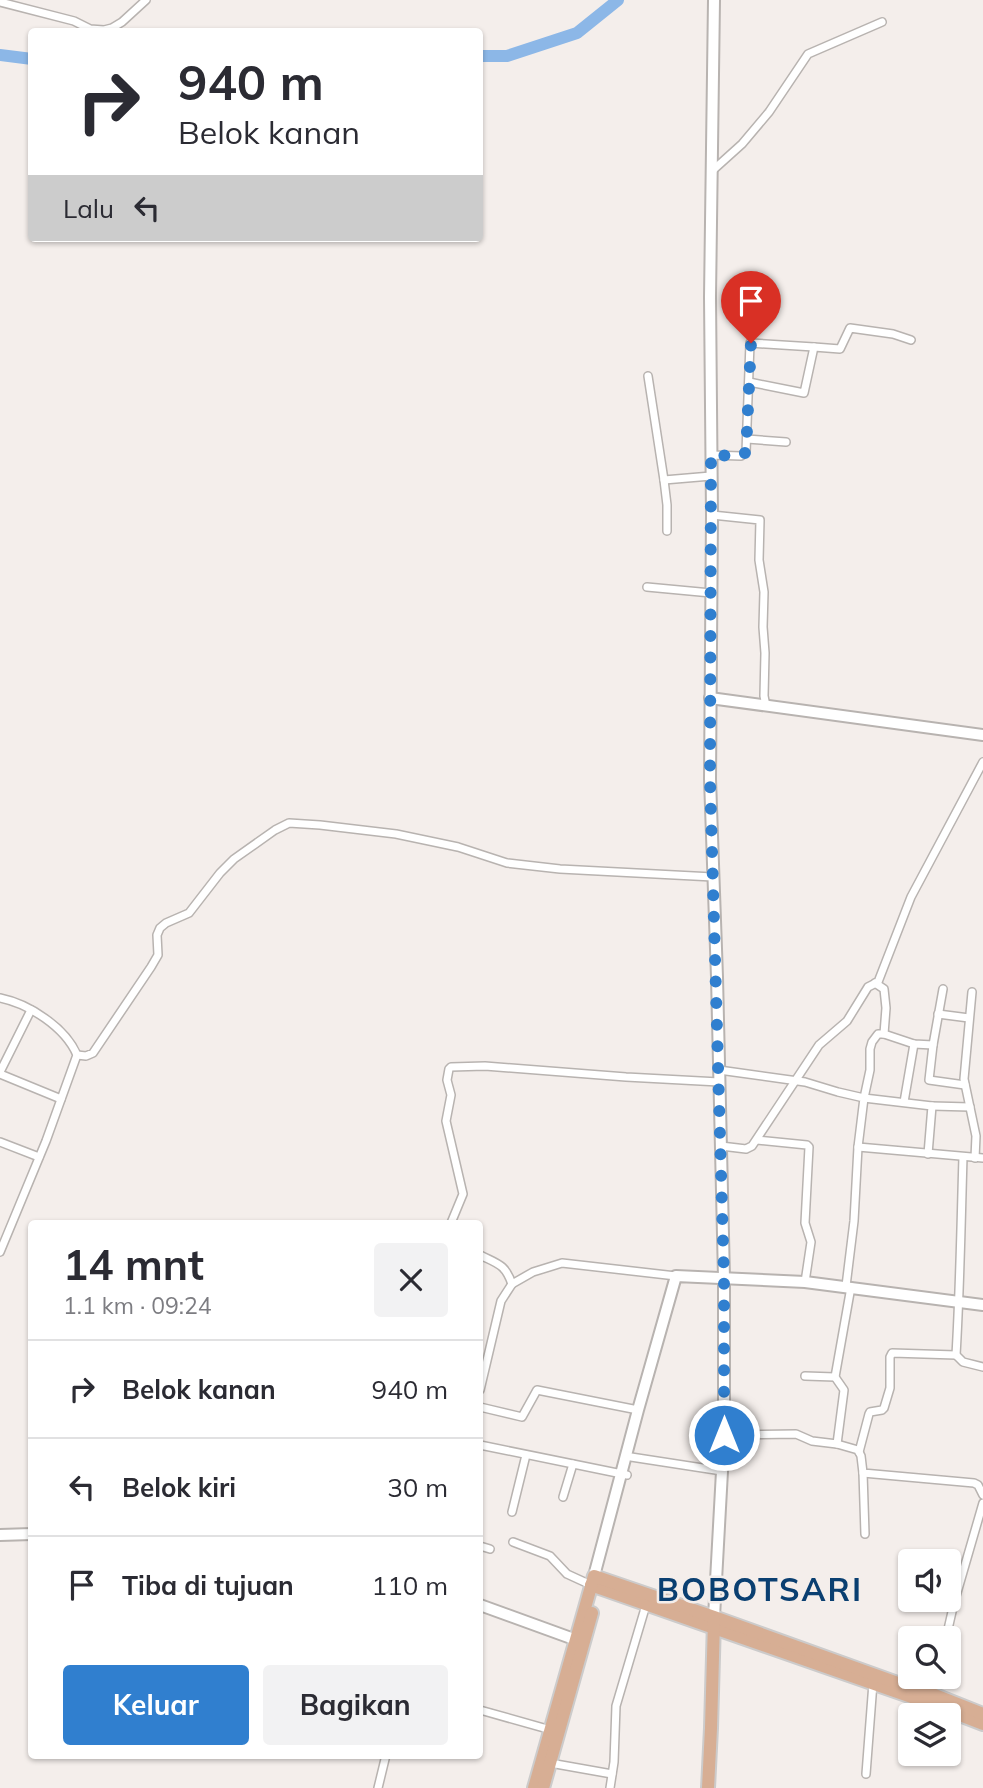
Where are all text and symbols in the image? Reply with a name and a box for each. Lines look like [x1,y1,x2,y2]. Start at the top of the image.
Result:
text: 940 m [178,51,324,112]
icon: right [63,56,154,147]
text: Belok kanan [178,112,360,152]
icon: left [128,189,166,227]
text: Lalu [63,192,114,225]
pin [721,271,781,343]
icon: arrive [732,282,770,320]
text: 14 mnt [63,1238,204,1291]
button: close [374,1243,448,1317]
text: 1.1 km · 09:24 [63,1291,212,1320]
icon: right [63,1370,101,1408]
text: Belok kanan [122,1373,276,1406]
text: 940 m [372,1373,448,1406]
position arrow [687,1398,761,1472]
icon: left [63,1468,101,1506]
text: Belok kiri [122,1471,236,1504]
text: 30 m [387,1471,448,1504]
map controls [898,1549,961,1766]
button: sound [898,1549,961,1612]
icon: arrive [63,1566,101,1604]
text: Tiba di tujuan [122,1569,294,1602]
text: 110 m [372,1569,448,1602]
district label: BOBOTSARI [657,1569,863,1609]
button: search [898,1626,961,1689]
button: Keluar [63,1665,249,1745]
button: Bagikan [263,1665,448,1745]
button: layers [898,1703,961,1766]

